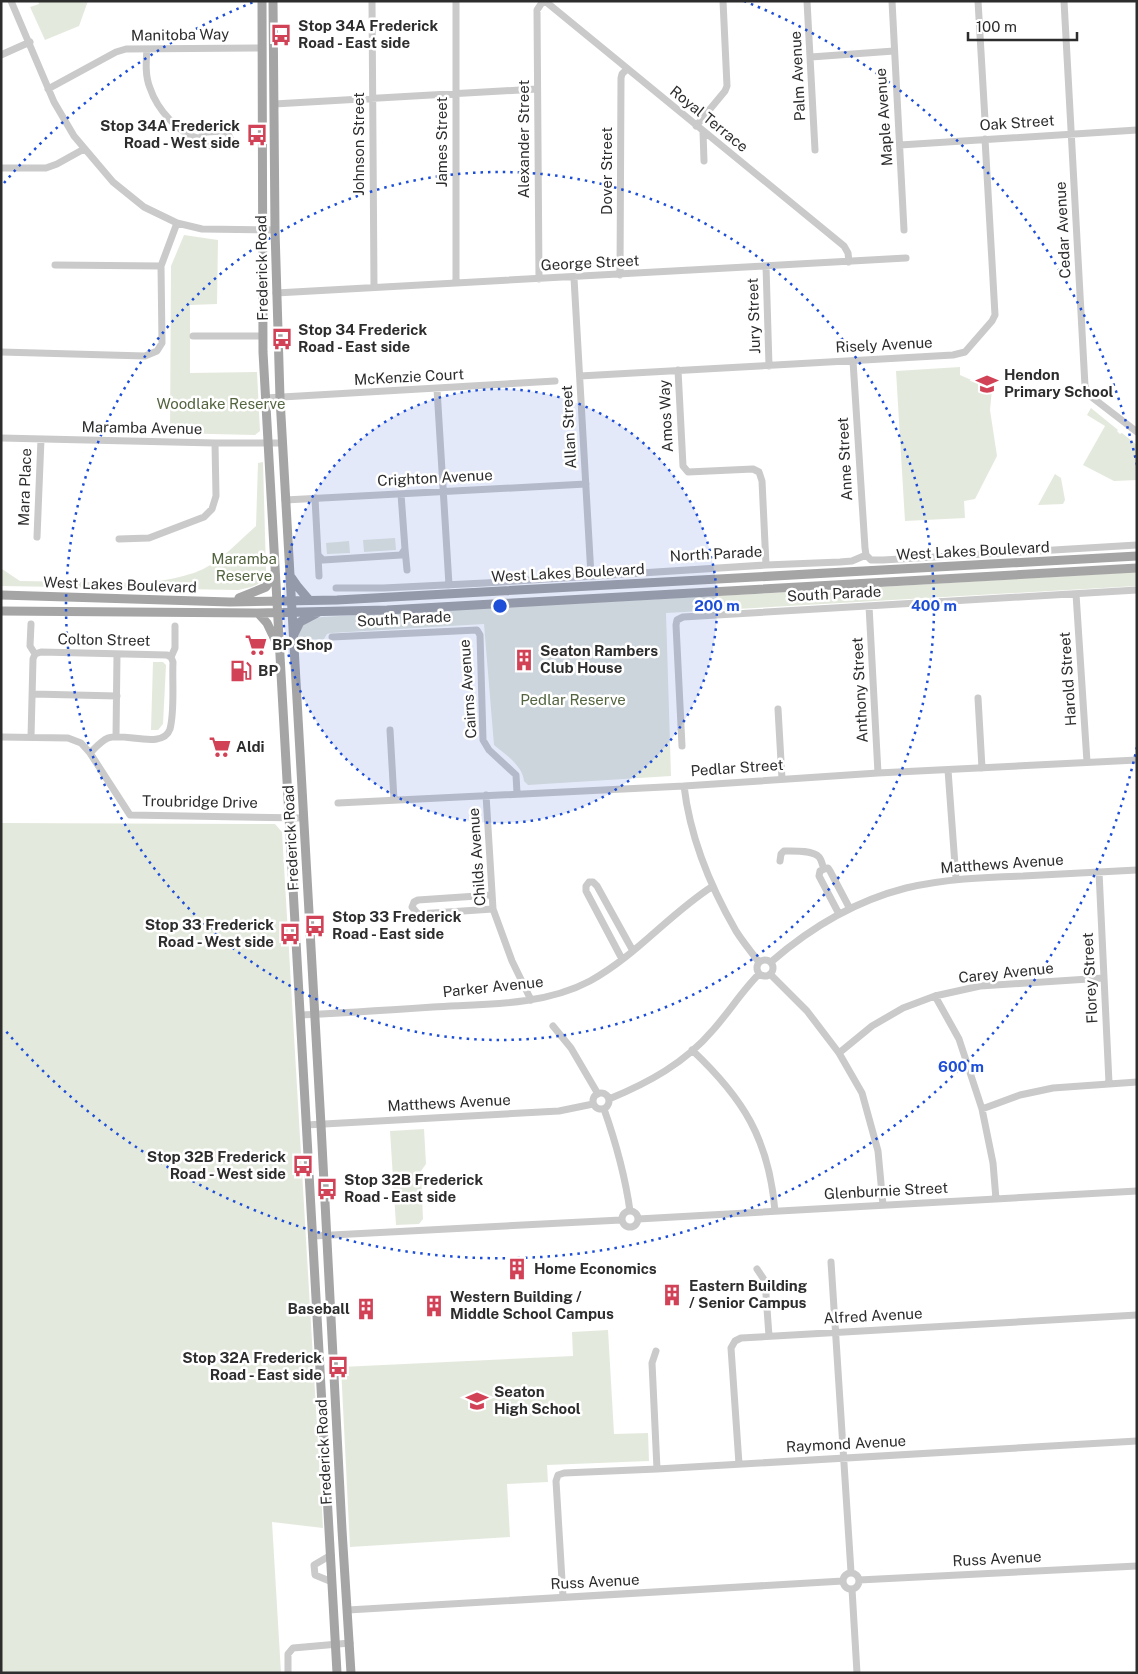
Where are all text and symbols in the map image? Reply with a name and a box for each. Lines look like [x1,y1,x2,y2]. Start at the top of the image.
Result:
scale bar [968,10,1077,42]
place label: Stop 34A Frederick Road - East side [298,17,438,51]
text: 100 m [976,18,1017,35]
bus stop icon: Stop 34A Frederick Road - East side [268,22,294,48]
street label: Manitoba Way [131,25,229,44]
street label: Palm Avenue [787,30,808,122]
street label: Maple Avenue [872,67,895,167]
street label: Alexander Street [515,80,532,198]
street label: Royal Terrace [667,82,752,155]
street label: Johnson Street [350,92,367,196]
street label: James Street [433,97,450,187]
street label: Oak Street [979,111,1055,134]
place label: Stop 34A Frederick Road - West side [100,117,240,151]
bus stop icon: Stop 34A Frederick Road - West side [244,122,270,148]
street label: Dover Street [598,127,615,215]
street label: Cedar Avenue [1051,181,1074,279]
street label: Frederick Road [252,215,271,321]
street label: George Street [540,251,640,274]
street label: Jury Street [744,278,763,354]
place label: Stop 34 Frederick Road - East side [298,321,428,355]
bus stop icon: Stop 34 Frederick Road - East side [269,326,295,352]
street label: Risely Avenue [835,333,933,356]
street label: McKenzie Court [354,365,465,388]
place label: Hendon Primary School [1004,366,1114,400]
school or university icon: Hendon Primary School [974,371,1000,397]
street label: Amos Way [655,379,676,453]
street label: Allan Street [558,385,579,469]
park label: Woodlake Reserve [157,395,285,412]
street label: Anne Street [834,417,855,501]
street label: Maramba Avenue [82,418,202,437]
street label: Mara Place [15,448,34,526]
street label: Crighton Avenue [377,466,493,489]
street label: West Lakes Boulevard [896,538,1050,563]
street label: North Parade [669,543,763,564]
park label: Maramba Reserve [211,550,277,584]
street label: West Lakes Boulevard [491,560,645,585]
street label: West Lakes Boulevard [43,573,197,596]
street label: South Parade [786,583,882,604]
centre of rings [491,597,509,615]
text: 200 m [694,597,740,614]
text: 400 m [911,597,957,614]
street label: South Parade [356,608,452,629]
street label: Colton Street [57,630,151,649]
street label: Harold Street [1056,631,1079,727]
supermarket icon: BP Shop [243,632,269,658]
place label: BP Shop [272,636,333,653]
street label: Anthony Street [848,637,871,743]
street label: Cairns Avenue [456,639,479,739]
place label: Seaton Rambers Club House [540,642,658,676]
building icon: Seaton Rambers Club House [511,647,537,673]
fuel station icon: BP [228,658,254,684]
place label: BP [258,662,278,679]
park label: Pedlar Reserve [520,691,626,708]
supermarket icon: Aldi [207,734,233,760]
place label: Aldi [236,738,265,755]
street label: Pedlar Street [690,756,784,779]
street label: Frederick Road [279,785,302,891]
street label: Troubridge Drive [142,792,258,811]
street label: Childs Avenue [465,807,488,907]
street label: Matthews Avenue [940,851,1064,876]
place label: Stop 33 Frederick Road - East side [332,908,462,942]
bus stop icon: Stop 33 Frederick Road - East side [302,913,328,939]
place label: Stop 33 Frederick Road - West side [145,916,274,950]
bus stop icon: Stop 33 Frederick Road - West side [277,921,303,947]
street label: Florey Street [1079,932,1100,1024]
street label: Carey Avenue [957,959,1054,986]
street label: Parker Avenue [442,973,544,1000]
text: 600 m [938,1058,984,1075]
street label: Matthews Avenue [387,1091,511,1114]
place label: Stop 32B Frederick Road - West side [147,1148,286,1182]
bus stop icon: Stop 32B Frederick Road - West side [290,1153,316,1179]
place label: Stop 32B Frederick Road - East side [344,1171,484,1205]
bus stop icon: Stop 32B Frederick Road - East side [314,1176,340,1202]
street label: Glenburnie Street [824,1179,949,1202]
building icon: Home Economics [504,1256,530,1282]
place label: Home Economics [534,1260,657,1277]
place label: Eastern Building / Senior Campus [689,1277,808,1311]
building icon: Eastern Building / Senior Campus [659,1282,685,1308]
place label: Western Building / Middle School Campus [450,1288,614,1322]
building icon: Western Building / Middle School Campus [421,1293,447,1319]
building icon: Baseball [353,1296,379,1322]
place label: Baseball [288,1300,350,1317]
street label: Alfred Avenue [823,1304,923,1327]
place label: Stop 32A Frederick Road - East side [182,1349,322,1383]
bus stop icon: Stop 32A Frederick Road - East side [325,1354,351,1380]
place label: Seaton High School [494,1383,581,1417]
school or university icon: Seaton High School [464,1388,490,1414]
street label: Frederick Road [312,1399,335,1505]
street label: Raymond Avenue [785,1432,906,1455]
street label: Russ Avenue [952,1548,1042,1569]
street label: Russ Avenue [550,1571,640,1592]

